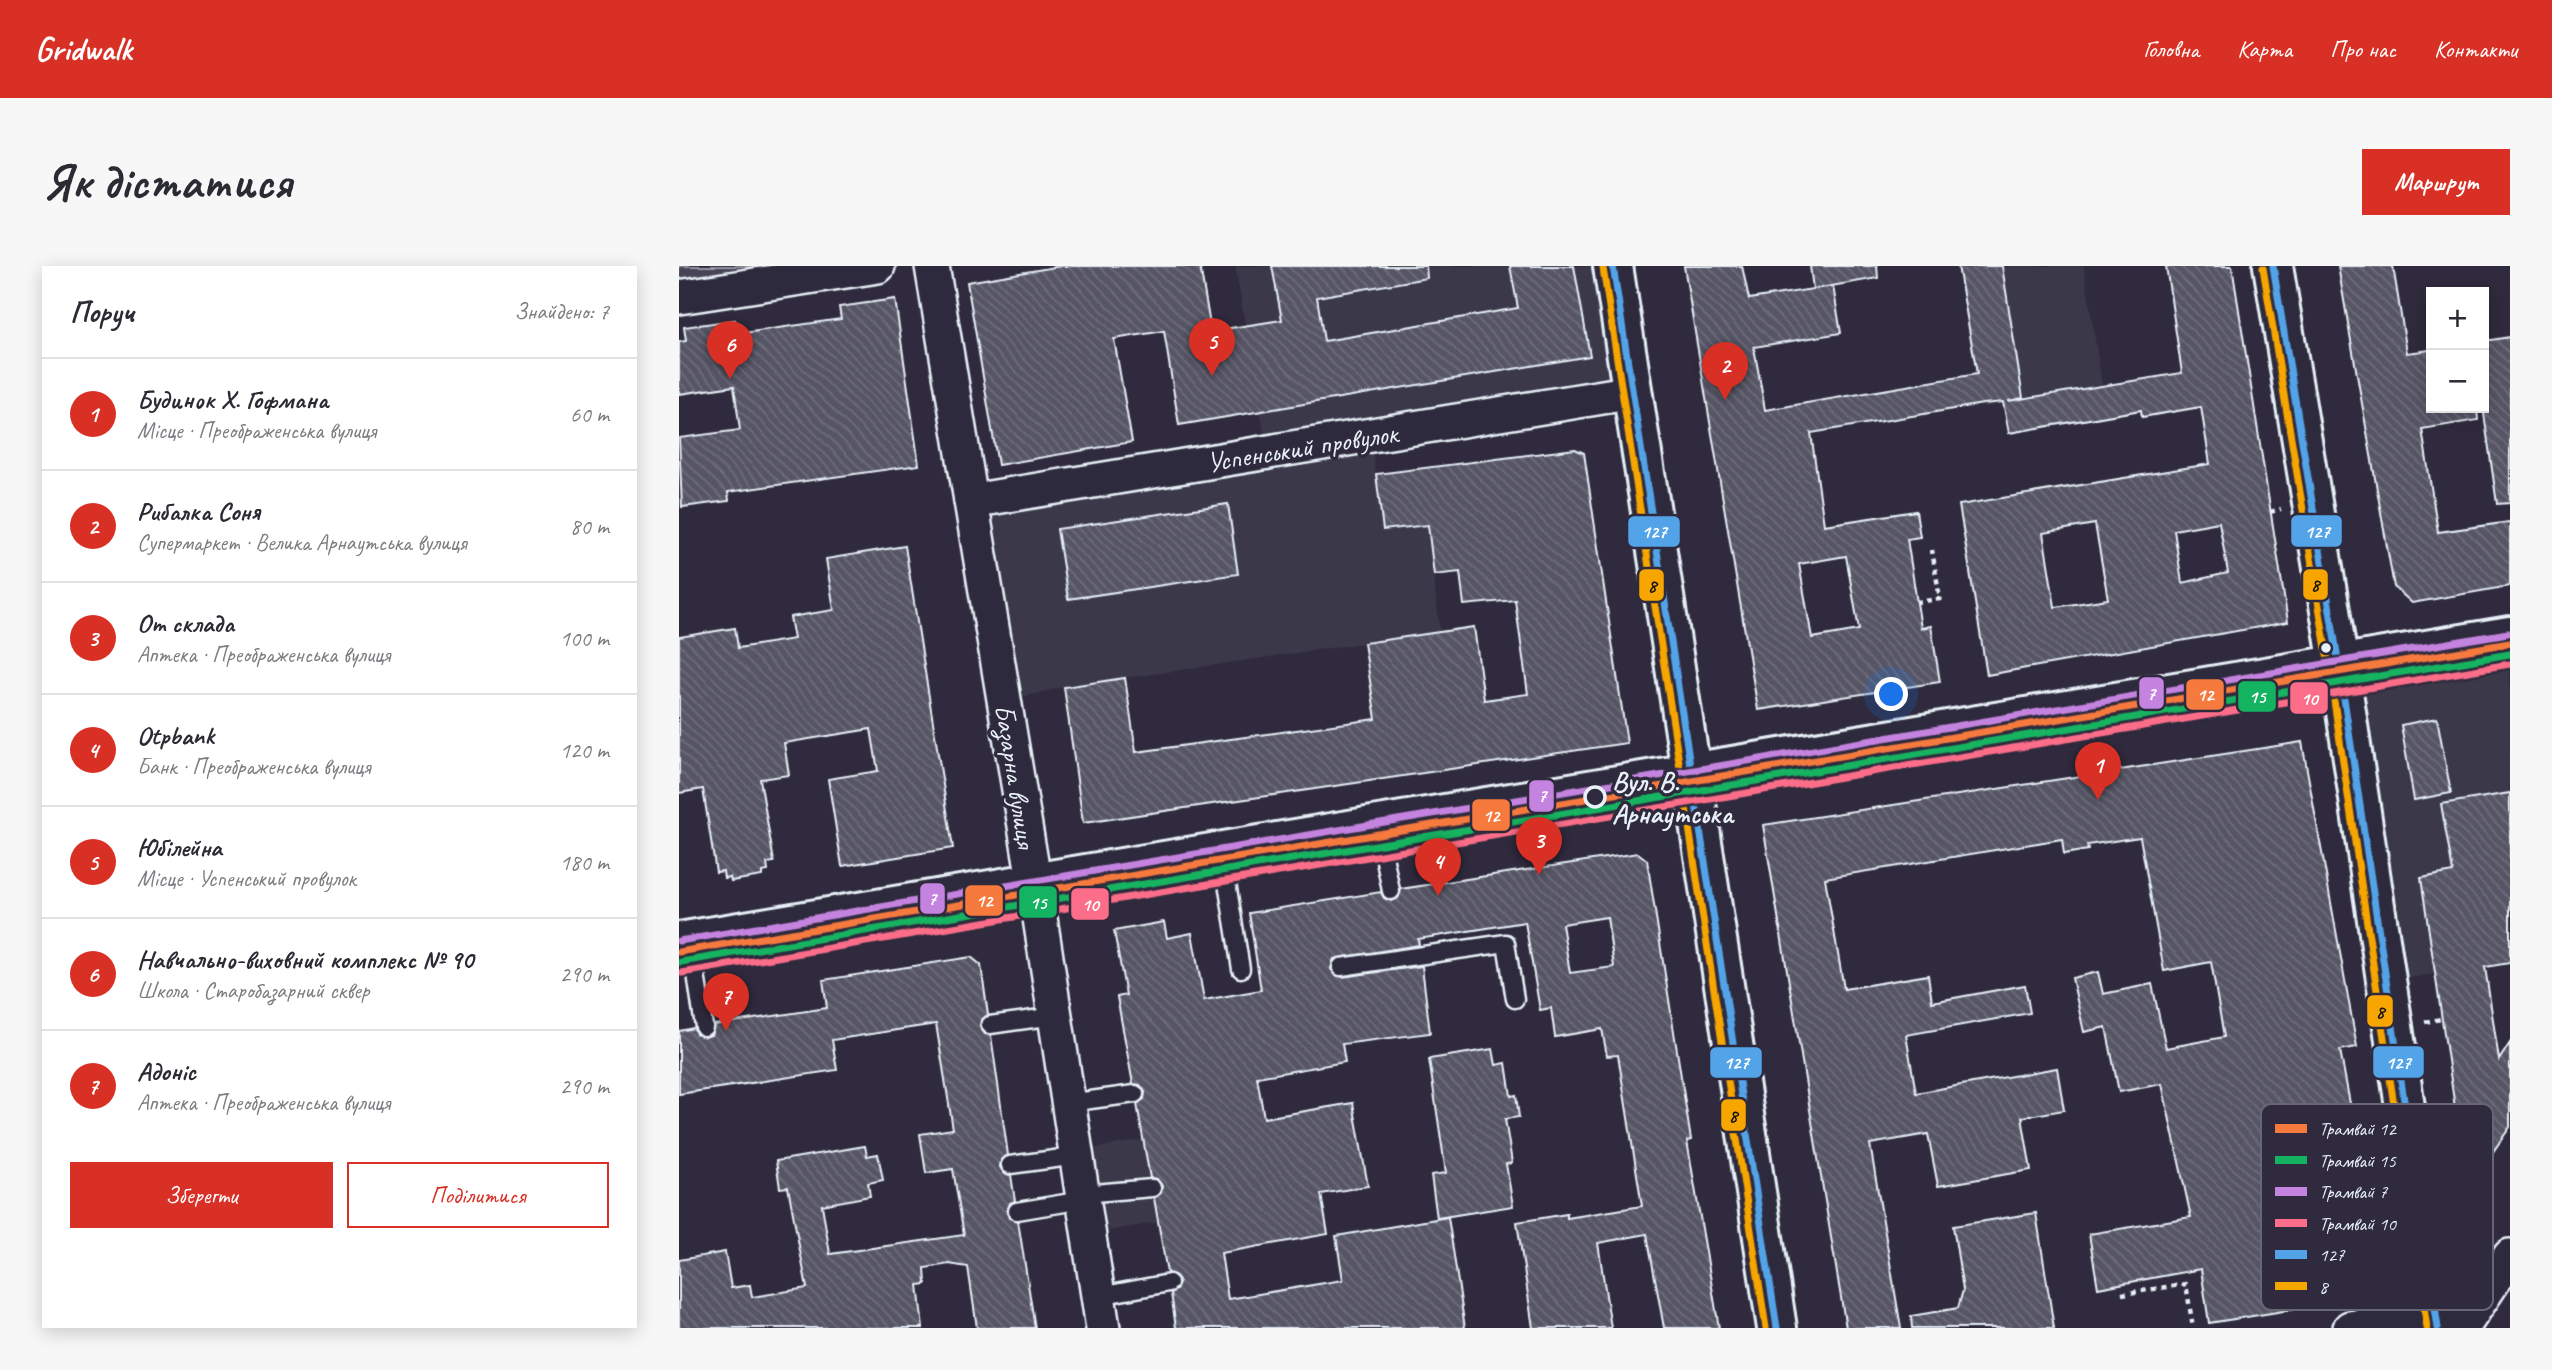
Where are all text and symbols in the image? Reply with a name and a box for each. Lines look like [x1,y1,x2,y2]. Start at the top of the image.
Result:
text: Gridwalk [35,28,132,70]
text: Головна [2143,34,2199,64]
text: Карта [2237,34,2292,64]
text: Про нас [2330,34,2396,64]
text: Контакти [2434,34,2517,64]
button: Маршрут [2362,149,2510,215]
text: Як дістатися [42,151,292,213]
map controls [2426,287,2489,413]
button: + [2426,287,2489,350]
text: Поруч [70,293,134,331]
text: Знайдено: 7 [514,297,609,326]
pin: 5 [1189,318,1235,376]
pin: 6 [707,321,753,379]
pin: 2 [1702,342,1748,400]
button: − [2426,350,2489,413]
text: Будинок Х. Гофмана [137,383,328,416]
text: 1 [88,400,98,429]
text: 60 m [570,400,609,429]
street label: Успенський провулок [1204,415,1403,480]
text: Місце · Преображенська вулиця [137,416,376,445]
text: Рибалка Соня [137,495,260,528]
text: 2 [88,512,98,541]
text: 80 m [570,512,609,541]
line badge: 127 [2290,514,2343,548]
line badge: 127 [1627,515,1681,548]
text: 127 [1641,520,1669,544]
text: 127 [2304,520,2332,544]
text: Супермаркет · Велика Арнаутська вулиця [137,528,467,557]
line badge: 8 [1638,568,1665,602]
line badge: 8 [2302,568,2329,601]
text: 8 [2311,573,2322,597]
text: 8 [1648,574,1659,598]
text: От склада [137,607,234,640]
text: 3 [88,624,98,653]
text: 100 m [560,624,609,653]
text: Аптека · Преображенська вулиця [137,640,390,669]
unlabelled marker [2319,641,2333,655]
line badge: 7 [2138,676,2165,710]
your location [1874,677,1908,711]
line badge: 12 [2185,678,2225,711]
line badge: 15 [2237,680,2277,713]
line badge: 10 [2289,681,2329,715]
text: 7 [2147,682,2158,706]
text: 12 [2196,683,2216,707]
text: 15 [2249,685,2267,709]
text: 10 [2300,687,2320,711]
street label: Базарна вулиця [986,702,1045,853]
text: Otpbank [137,719,214,752]
text: 4 [88,736,98,765]
text: 120 m [560,736,609,765]
pin: 1 [2075,742,2121,800]
text: Банк · Преображенська вулиця [137,752,370,781]
place label: Вул. В. Арнаутська [1612,764,1735,832]
line badge: 7 [1528,779,1555,813]
text: 7 [1538,784,1549,808]
marker: Вул. В. Арнаутська [1584,786,1606,808]
line badge: 12 [1471,798,1511,832]
text: 12 [1482,804,1502,828]
pin: 3 [1516,817,1562,875]
text: Юбілейна [137,831,222,864]
pin: 4 [1415,838,1461,896]
text: 5 [88,848,98,877]
text: 180 m [560,848,609,877]
text: Місце · Успенський провулок [137,864,356,893]
line badge: 7 [919,882,946,915]
line badge: 12 [964,884,1004,917]
line badge: 15 [1018,885,1058,919]
text: 7 [928,887,939,911]
line badge: 10 [1070,887,1110,921]
text: 12 [975,889,995,913]
text: 15 [1030,891,1048,915]
text: 10 [1081,893,1101,917]
text: Навчально-виховний комплекс № 90 [137,943,473,976]
text: 6 [88,960,98,989]
text: 290 m [560,960,609,989]
pin: 7 [703,973,749,1031]
text: Школа · Старобазарний сквер [137,976,369,1005]
line badge: 8 [2366,994,2394,1028]
text: 8 [2376,1000,2387,1024]
line badge: 127 [2372,1045,2425,1079]
line badge: 127 [1709,1046,1763,1079]
text: 127 [1723,1051,1751,1075]
text: 127 [2385,1051,2413,1075]
text: Адоніс [137,1055,196,1088]
text: 7 [88,1072,98,1101]
text: 290 m [560,1072,609,1101]
text: Аптека · Преображенська вулиця [137,1088,390,1117]
line badge: 8 [1720,1098,1747,1132]
text: 8 [1729,1104,1740,1128]
legend [2261,1104,2493,1310]
text: Трамвай 12 [2319,1117,2397,1141]
text: Трамвай 15 [2319,1149,2397,1173]
button: Зберегти [70,1162,333,1228]
button: Поділитися [347,1162,609,1228]
text: Трамвай 7 [2319,1180,2389,1204]
text: Трамвай 10 [2319,1212,2397,1236]
text: 127 [2319,1243,2346,1267]
text: 8 [2319,1275,2330,1299]

